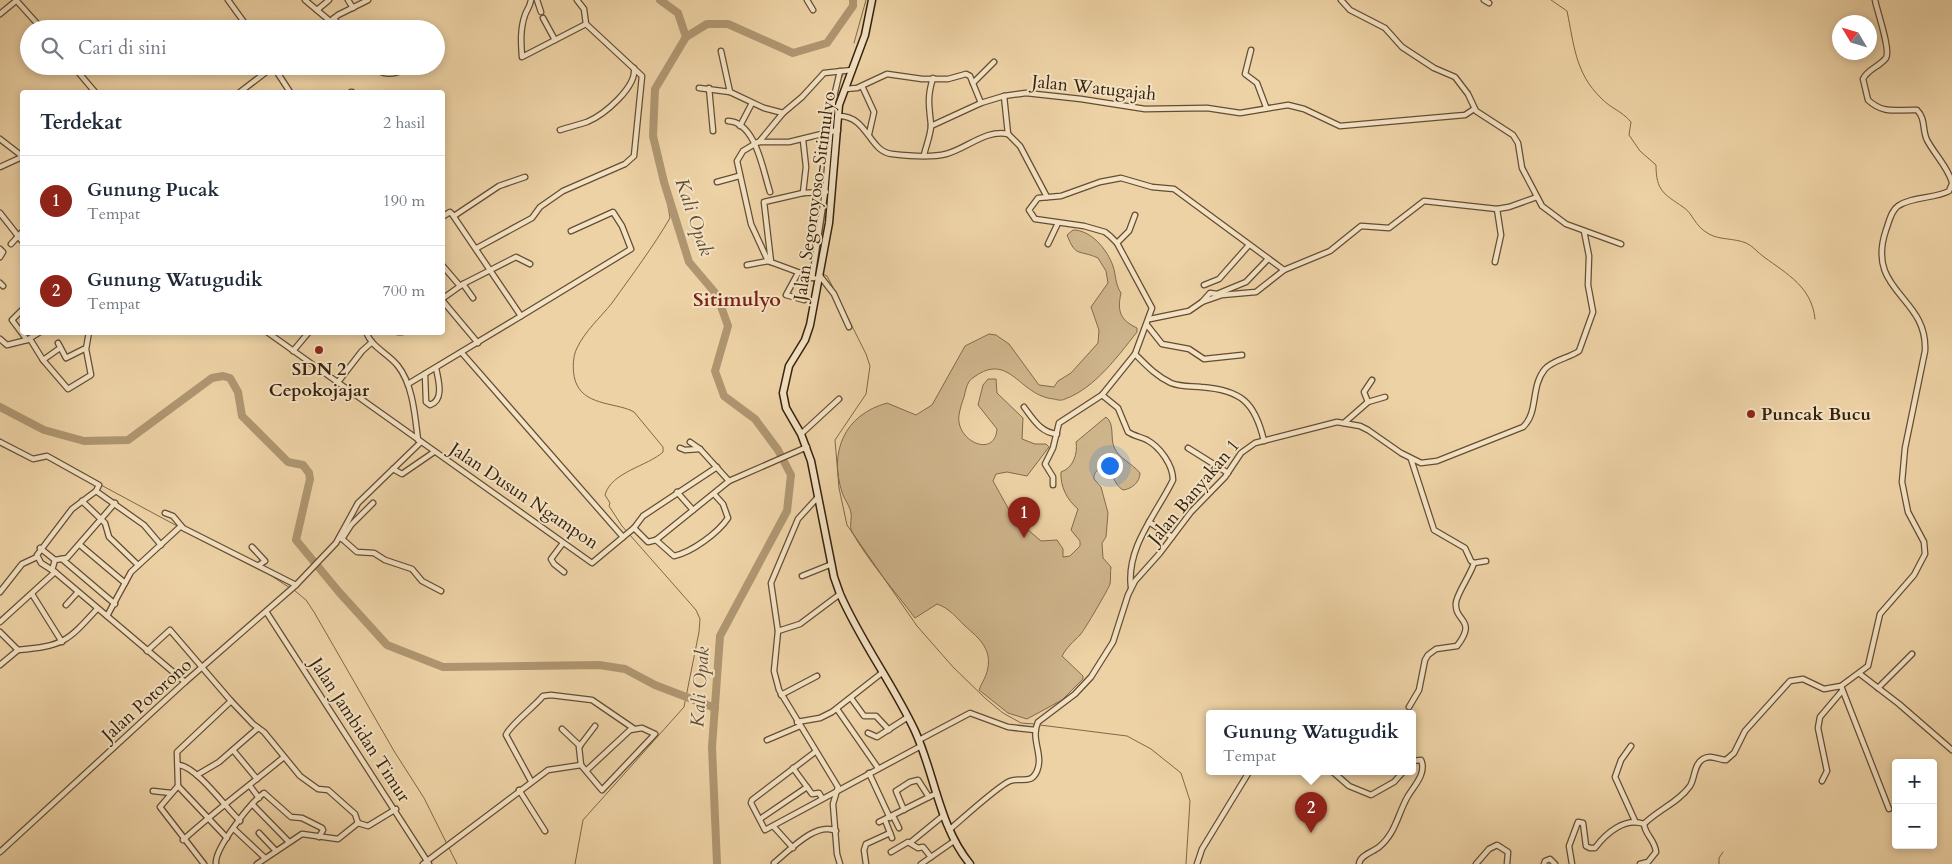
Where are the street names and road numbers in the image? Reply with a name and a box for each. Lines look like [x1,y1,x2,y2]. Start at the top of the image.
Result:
street label: Jalan Watugajah [1027,69,1158,107]
street label: Jalan Segoroyoso-Sitimulyo [787,89,842,305]
street label: Jalan Banyakan 1 [1141,434,1246,552]
street label: Jalan Dusun Ngampon [442,435,604,556]
street label: Jalan Jambidan Timur [302,650,416,807]
street label: Jalan Potorono [94,653,198,749]

